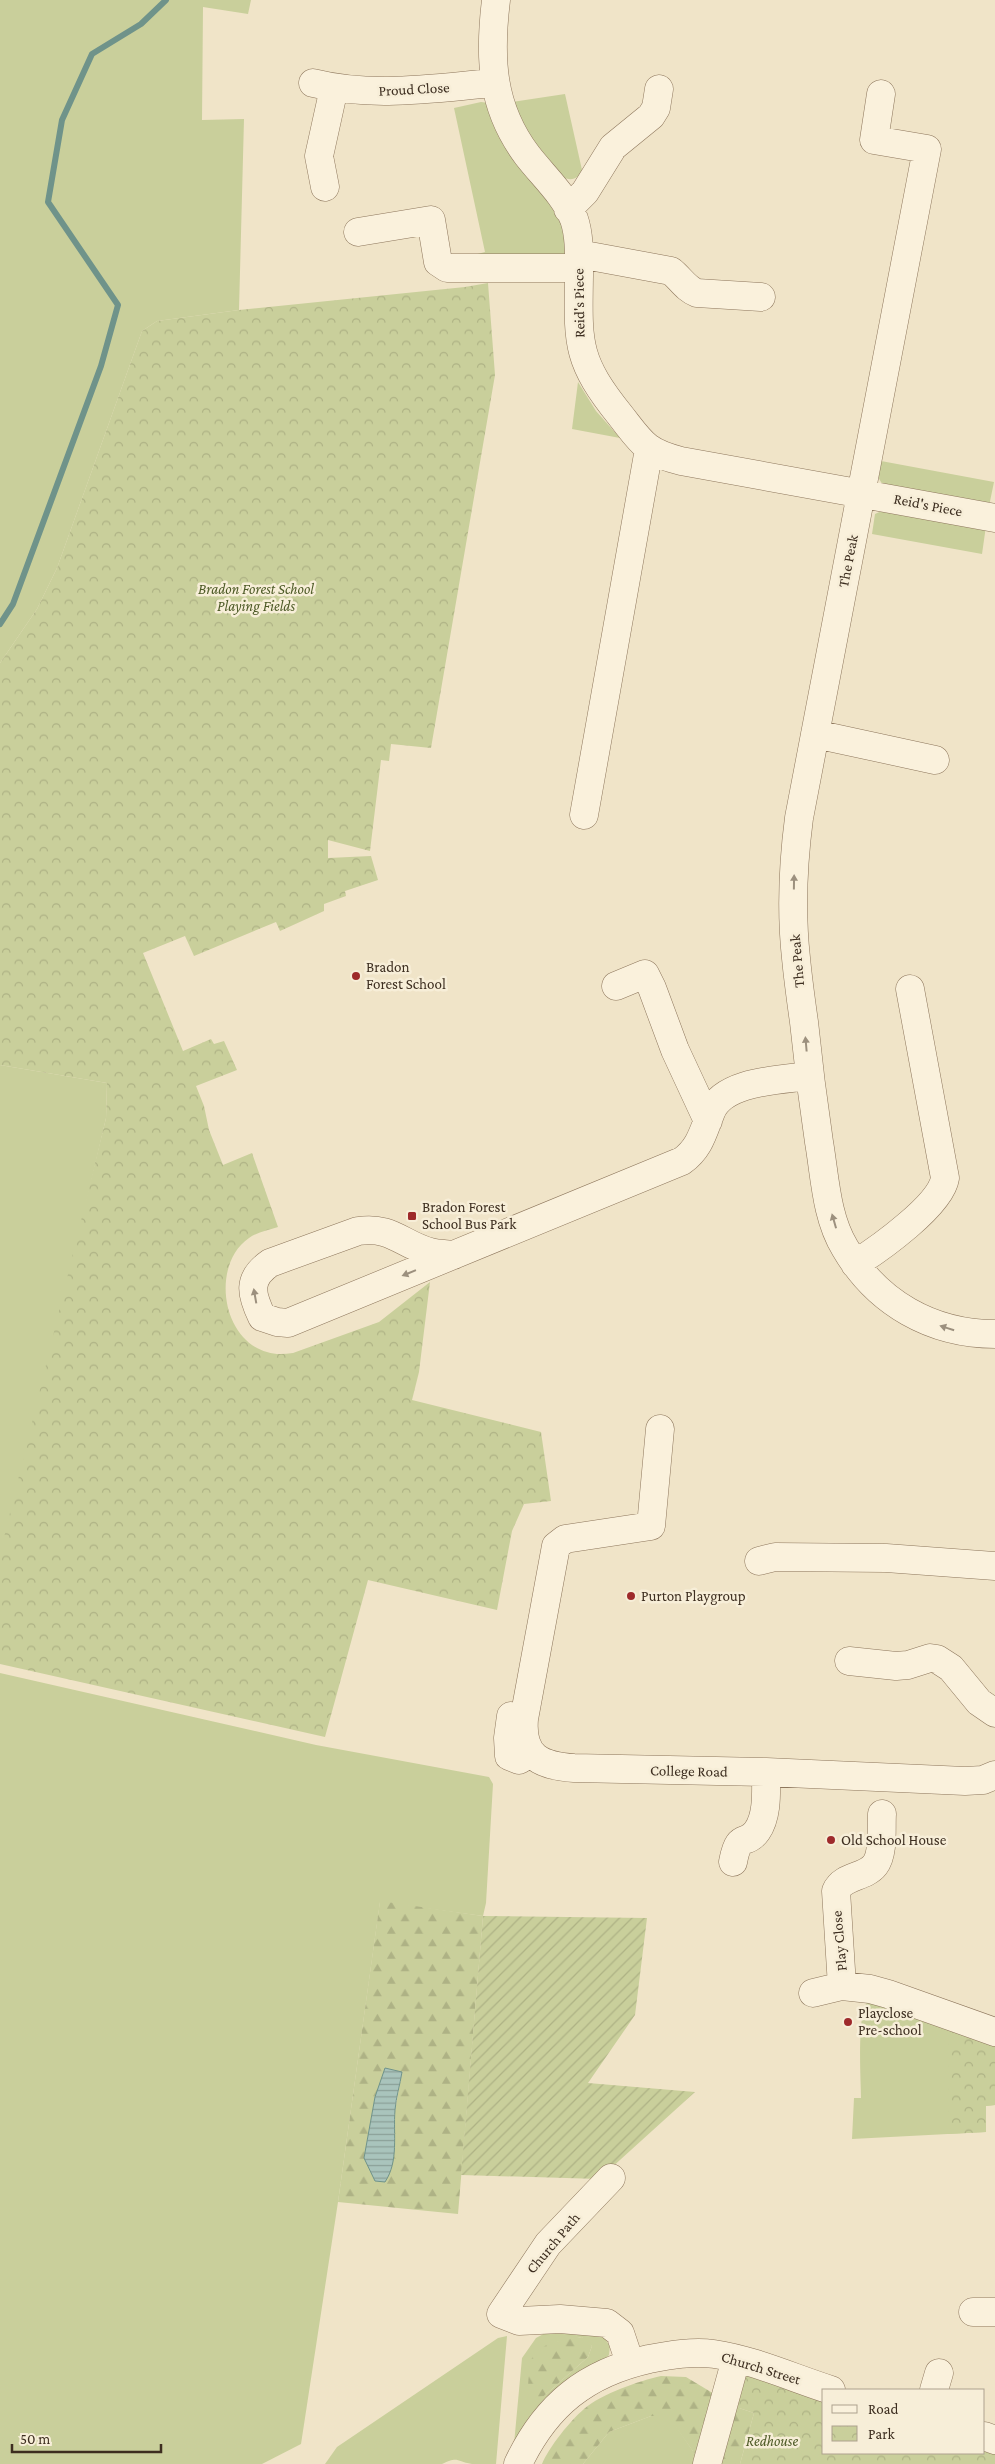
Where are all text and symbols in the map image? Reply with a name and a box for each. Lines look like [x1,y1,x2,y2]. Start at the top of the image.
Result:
street label: Proud Close [378,79,450,99]
street label: Reid's Piece [570,268,588,338]
street label: Reid's Piece [892,491,964,520]
street label: The Peak [835,532,861,589]
park label: Bradon Forest School Playing Fields [198,581,314,615]
one-way arrow [790,874,798,890]
street label: The Peak [787,933,807,988]
place label: Bradon Forest School [366,959,446,992]
marker: Bradon Forest School [350,970,362,982]
one-way arrow [801,1036,809,1052]
place label: Bradon Forest School Bus Park [422,1199,517,1232]
marker: Bradon Forest School Bus Park [406,1210,418,1222]
one-way arrow [829,1214,837,1229]
one-way arrow [401,1269,416,1277]
one-way arrow [250,1287,258,1303]
one-way arrow [939,1324,954,1332]
place label: Purton Playgroup [641,1588,746,1605]
marker: Purton Playgroup [625,1590,637,1602]
street label: College Road [650,1762,728,1781]
place label: Old School House [841,1832,947,1848]
marker: Old School House [825,1834,837,1846]
street label: Play Close [828,1910,851,1972]
place label: Playclose Pre-school [858,2005,922,2038]
marker: Playclose Pre-school [842,2016,854,2028]
street label: Church Path [523,2209,583,2277]
street label: Church Street [719,2348,804,2388]
legend [822,2389,985,2454]
text: Road [868,2401,899,2417]
scale bar [12,2422,161,2454]
text: Park [868,2426,895,2442]
text: 50 m [20,2431,50,2447]
park label: Redhouse [746,2433,798,2449]

